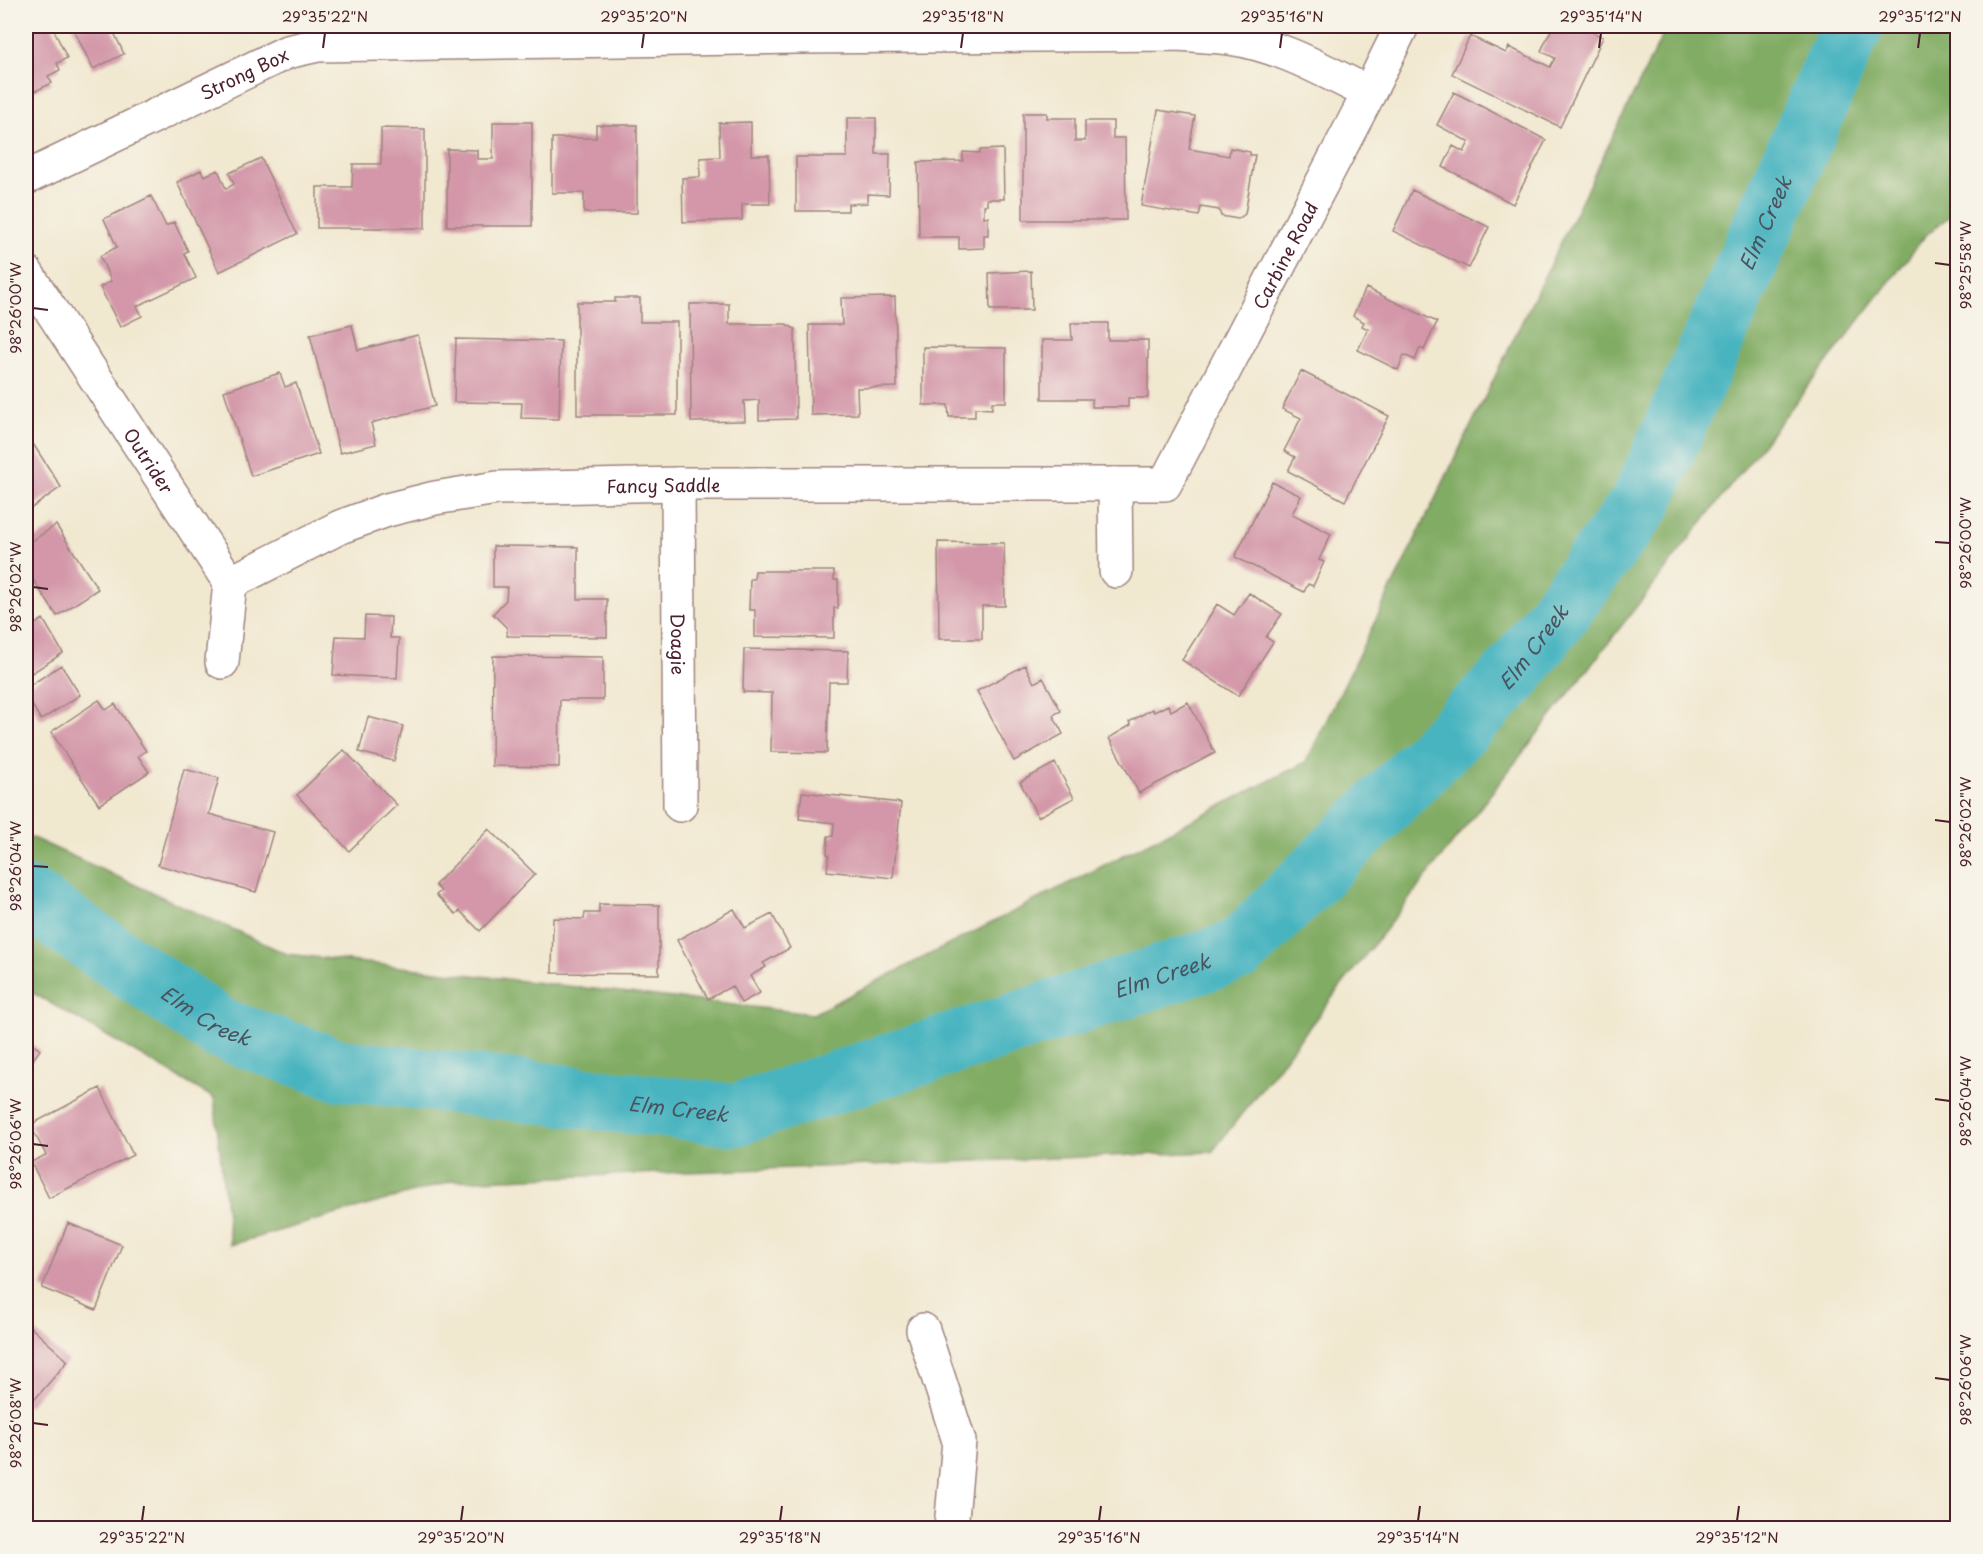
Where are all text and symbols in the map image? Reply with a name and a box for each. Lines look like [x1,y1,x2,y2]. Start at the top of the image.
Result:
text: 29°35'22"N [282,4,368,27]
text: 29°35'20"N [600,4,688,27]
text: 29°35'18"N [922,4,1004,27]
text: 29°35'16"N [1240,4,1324,27]
text: 29°35'14"N [1560,4,1642,27]
text: 29°35'12"N [1878,4,1962,27]
street label: Strong Box [195,40,293,106]
water label: Elm Creek [1731,170,1799,275]
street label: Carbine Road [1245,197,1324,314]
text: 98°25'58"W [1953,220,1976,309]
text: 98°26'00"W [3,262,26,354]
street label: Outrider [118,422,181,499]
street label: Fancy Saddle [606,471,720,499]
text: 98°26'00"W [1953,497,1976,589]
text: 98°26'02"W [3,541,26,632]
water label: Elm Creek [1491,597,1576,697]
street label: Doagie [665,613,693,675]
text: 98°26'02"W [1953,776,1976,867]
text: 98°26'04"W [3,820,26,911]
water label: Elm Creek [1110,945,1215,1005]
water label: Elm Creek [155,978,256,1053]
text: 98°26'04"W [1953,1055,1976,1146]
water label: Elm Creek [627,1088,731,1129]
text: 98°26'06"W [3,1098,26,1190]
text: 98°26'06"W [1953,1334,1976,1426]
text: 98°26'08"W [3,1377,26,1468]
text: 29°35'22"N [99,1525,185,1548]
text: 29°35'20"N [417,1525,505,1548]
text: 29°35'18"N [739,1525,821,1548]
text: 29°35'16"N [1057,1525,1141,1548]
text: 29°35'14"N [1377,1525,1459,1548]
text: 29°35'12"N [1695,1525,1779,1548]

